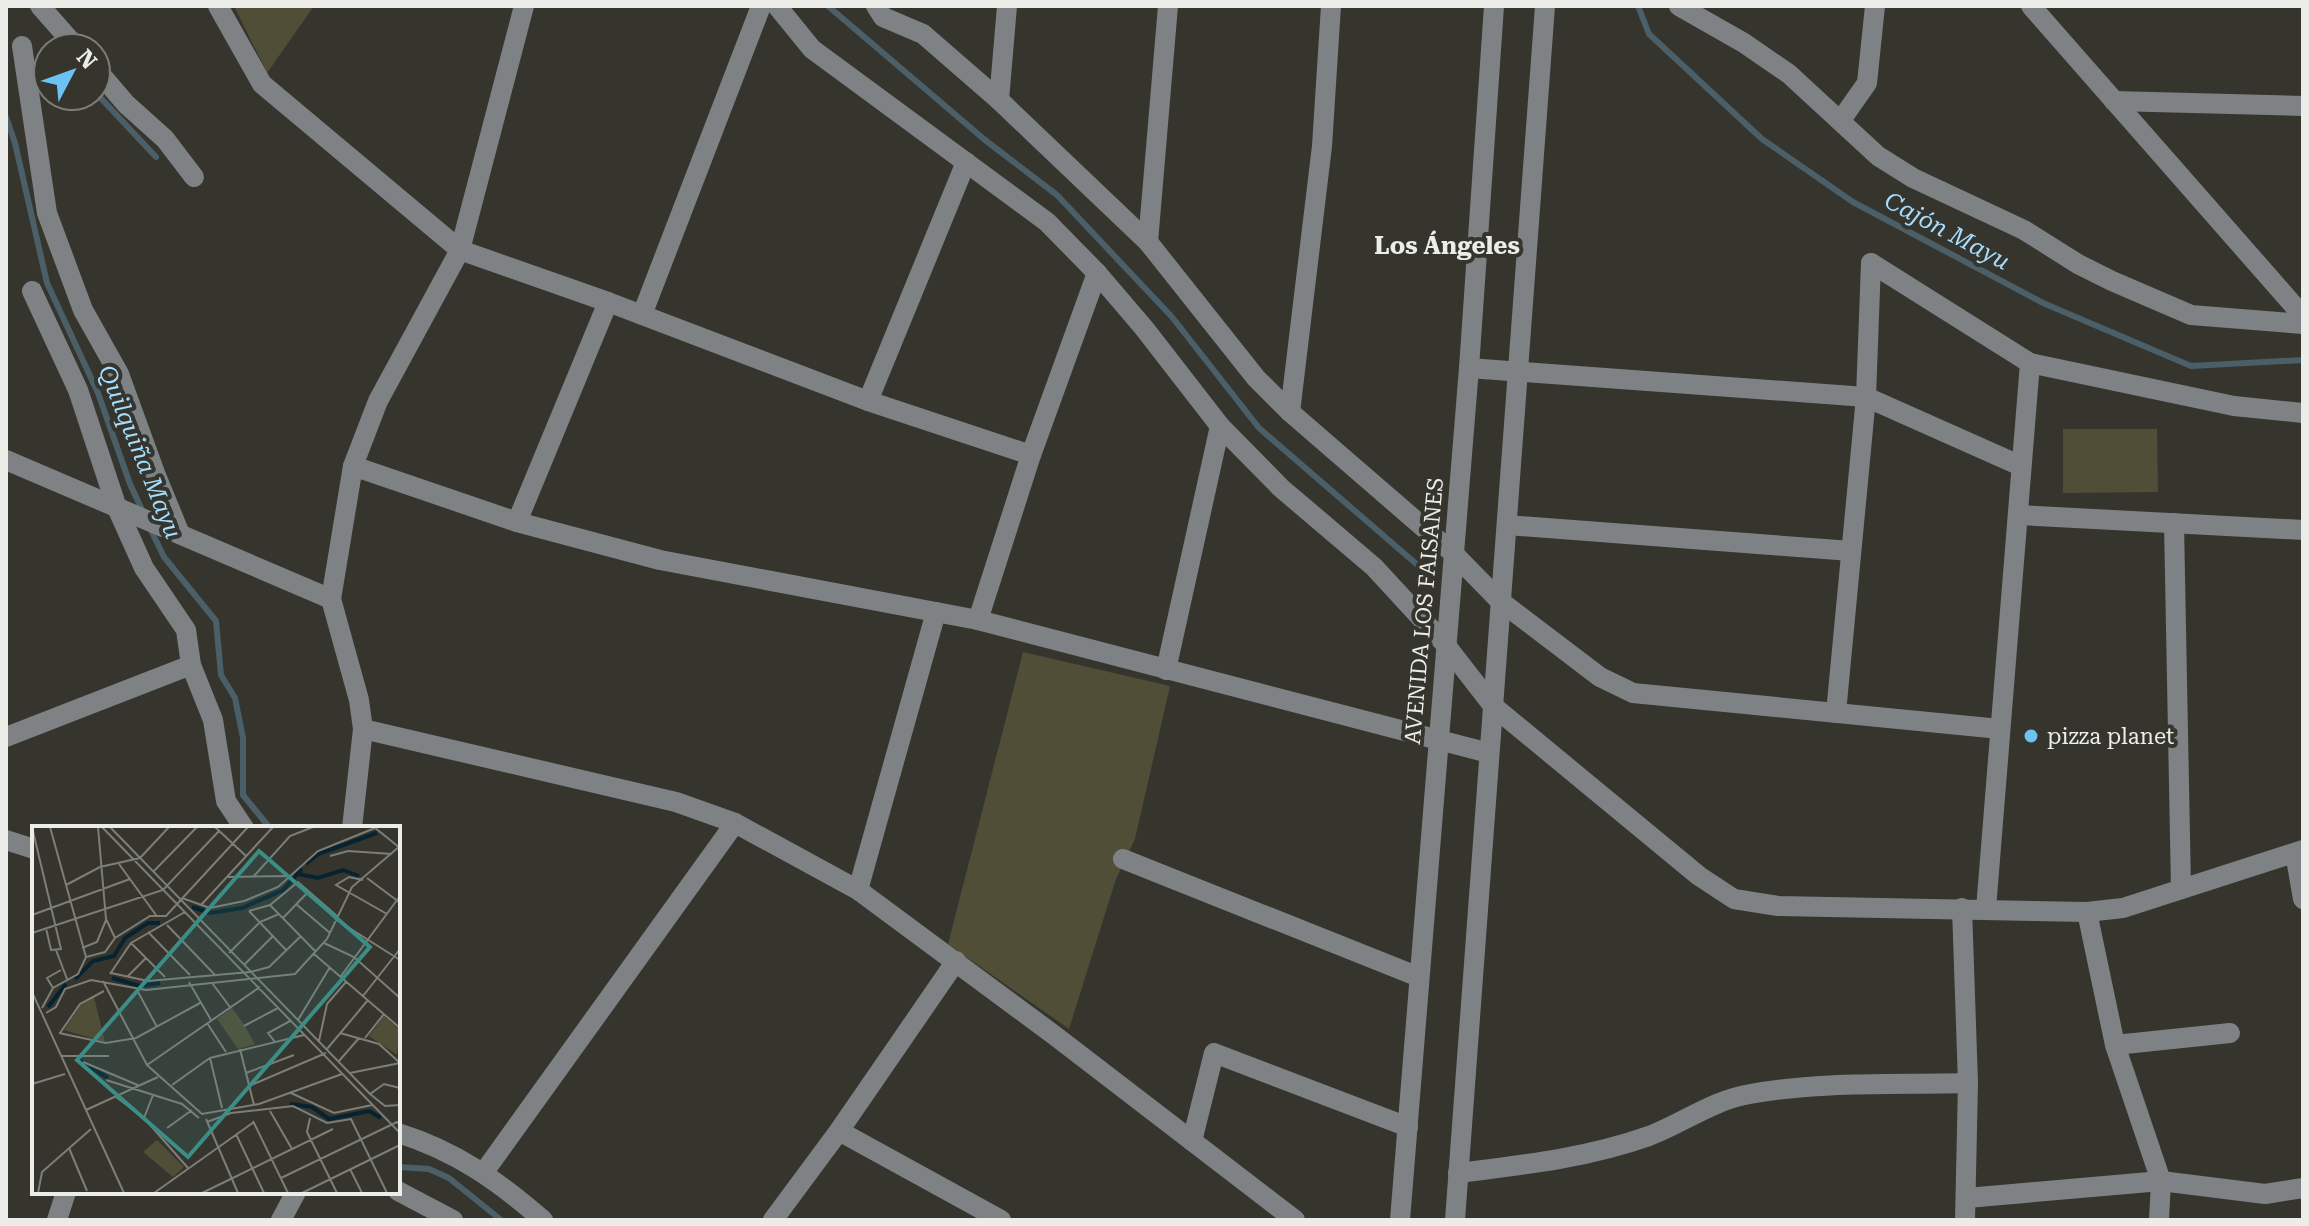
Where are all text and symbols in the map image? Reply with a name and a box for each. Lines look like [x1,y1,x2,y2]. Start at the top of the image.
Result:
north arrow [32,32,112,112]
text: N [72,45,102,74]
water label: Cajón Mayu [1880,186,2014,276]
district label: Los Ángeles [1374,230,1520,260]
water label: Quilquiña Mayu [93,361,187,543]
street label: AVENIDA LOS FAISANES [1400,477,1448,745]
place label: pizza planet [2047,724,2174,749]
marker: pizza planet [2022,727,2040,745]
inset map [32,826,400,1194]

